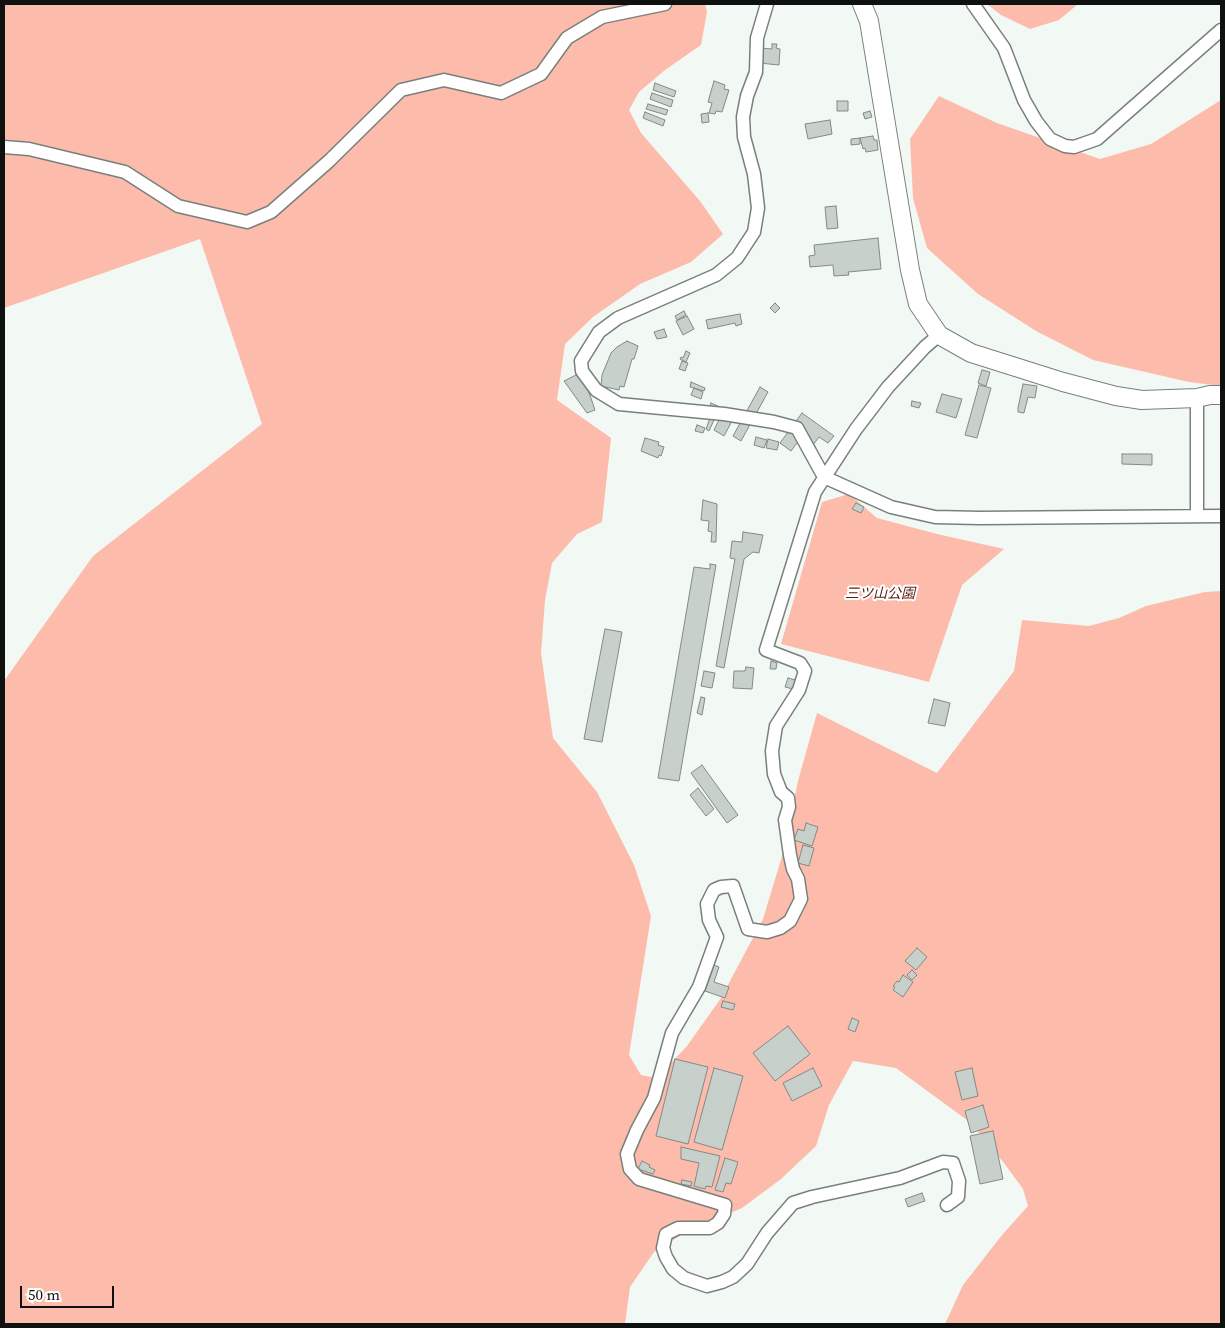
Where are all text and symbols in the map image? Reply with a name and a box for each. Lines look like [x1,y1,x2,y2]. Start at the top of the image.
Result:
park label: 三ツ山公園 [845,586,915,602]
scale bar [22,1276,116,1308]
text: 50 m [28,1284,60,1305]

